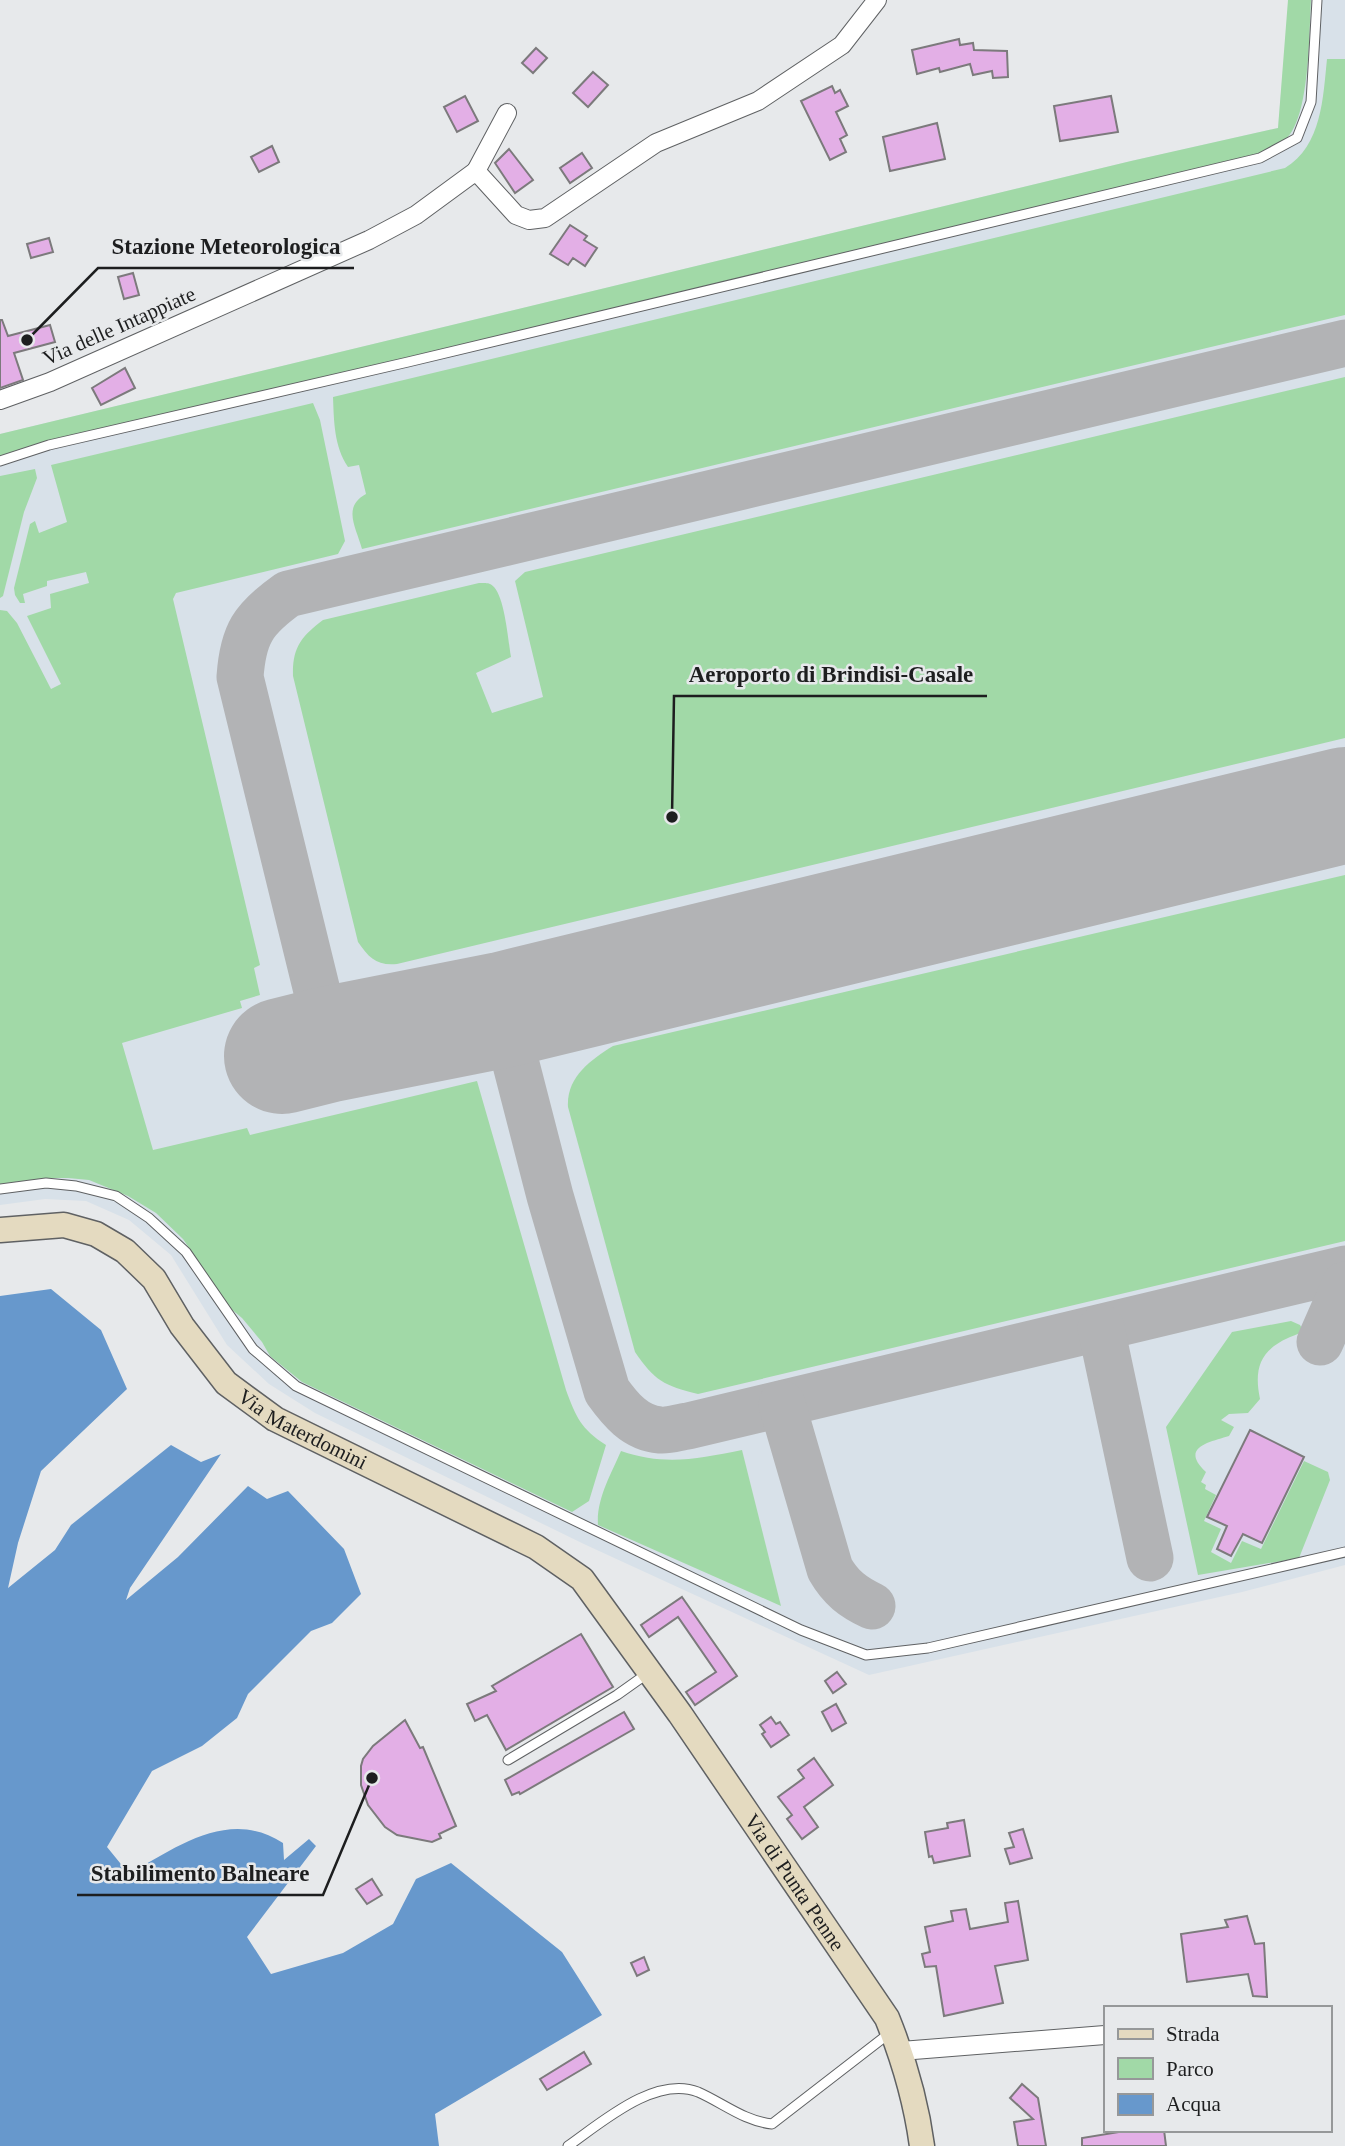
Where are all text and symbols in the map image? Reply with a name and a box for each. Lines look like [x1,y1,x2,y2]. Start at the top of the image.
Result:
callout: Stazione Meteorologica [98,224,354,268]
text: Stazione Meteorologica [112,234,341,259]
street label: Via delle Intappiate [39,282,199,370]
callout: Aeroporto di Brindisi-Casale [674,652,987,696]
text: Aeroporto di Brindisi-Casale [689,662,973,687]
street label: Via Materdomini [233,1384,371,1474]
street label: Via di Punta Penne [740,1809,850,1955]
callout: Stabilimento Balneare [77,1851,323,1895]
text: Stabilimento Balneare [91,1861,309,1886]
legend [1104,2006,1331,2132]
text: Strada [1166,2022,1220,2046]
text: Parco [1166,2057,1214,2081]
text: Acqua [1166,2092,1221,2116]

